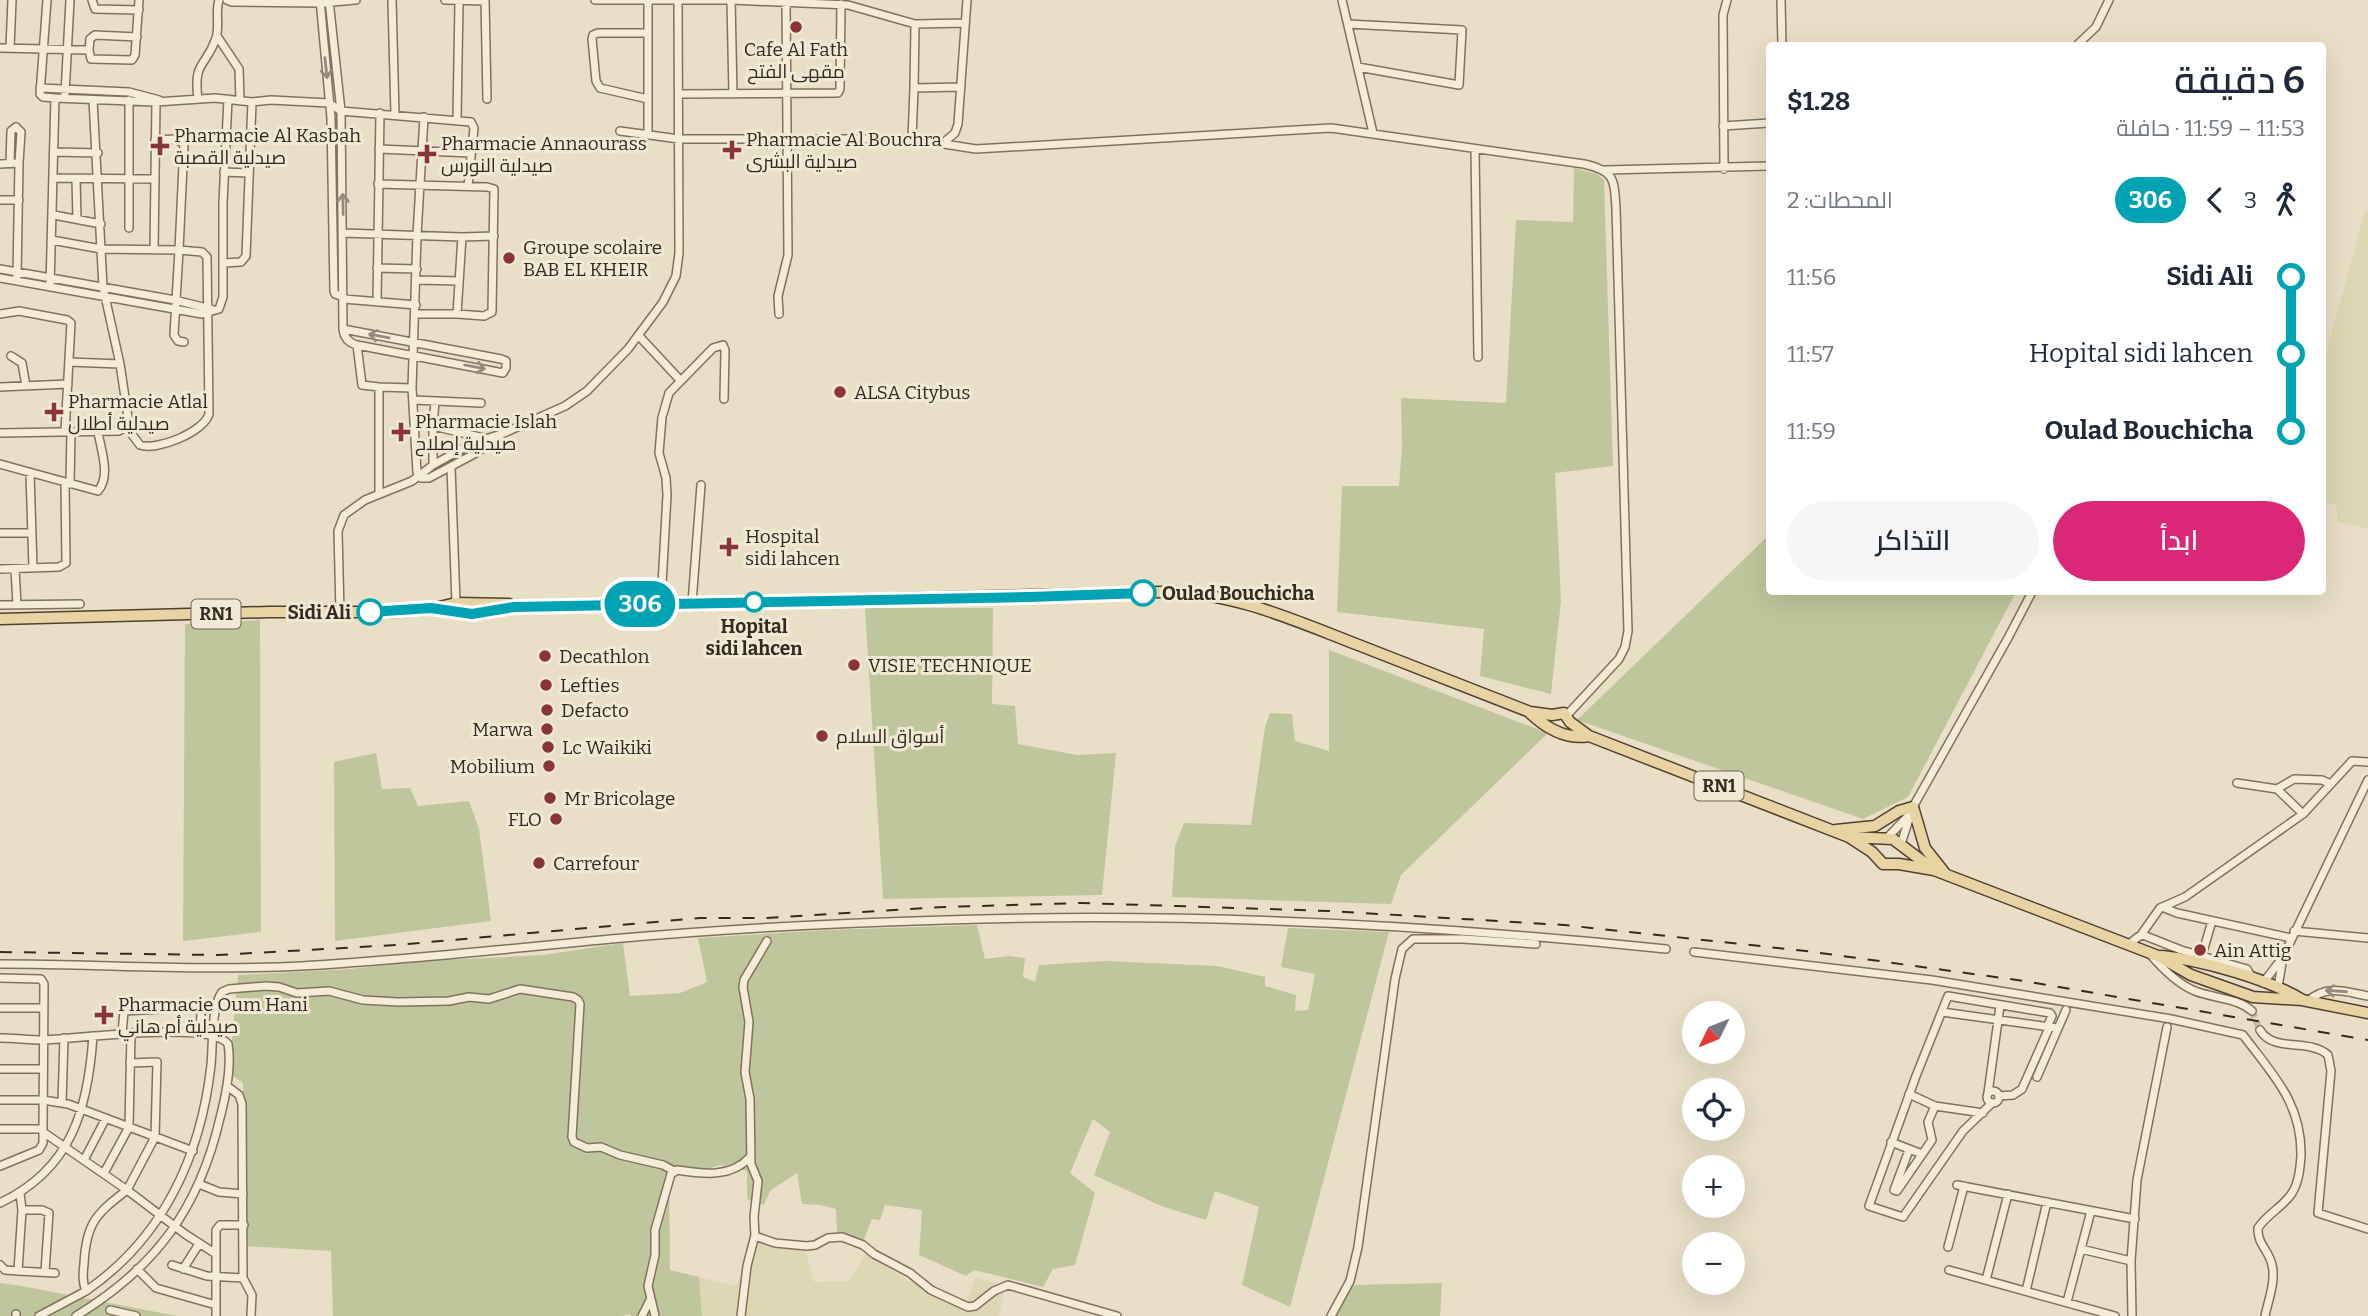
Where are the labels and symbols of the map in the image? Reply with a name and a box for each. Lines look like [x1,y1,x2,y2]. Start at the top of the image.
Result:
marker: Cafe Al Fath مقهى الفتح [788,19,804,35]
place label: Cafe Al Fath مقهى الفتح [744,38,848,85]
one-way arrow [320,56,333,79]
place label: Pharmacie Al Kasbah صيدلية القصبة [174,124,361,169]
place label: Pharmacie Al Bouchra صيدلية البشرى [746,128,943,173]
place label: Pharmacie Annaourass صيدلية النورس [441,132,647,177]
marker: Pharmacie Al Kasbah صيدلية القصبة [152,138,168,154]
marker: Pharmacie Al Bouchra صيدلية البشرى [724,142,740,158]
marker: Pharmacie Annaourass صيدلية النورس [419,146,435,162]
one-way arrow [336,193,349,216]
place label: Groupe scolaire BAB EL KHEIR [523,236,662,281]
marker: Groupe scolaire BAB EL KHEIR [501,250,517,266]
one-way arrow [368,328,391,342]
one-way arrow [463,360,485,374]
place label: ALSA Citybus [854,381,970,404]
marker: ALSA Citybus [832,384,848,400]
place label: Pharmacie Atlal صيدلية أطلال [68,390,208,435]
marker: Pharmacie Atlal صيدلية أطلال [46,404,62,420]
place label: Pharmacie Islah صيدلية إصلاح [415,410,557,457]
marker: Pharmacie Islah صيدلية إصلاح [393,424,409,440]
place label: Hospital sidi lahcen [745,525,840,570]
marker: Hospital sidi lahcen [719,537,739,557]
marker: Oulad Bouchicha [1130,580,1156,606]
line badge: 306 [600,581,680,627]
place label: Oulad Bouchicha [1162,582,1315,605]
marker: Hopital sidi lahcen [744,592,764,612]
marker: Sidi Ali [357,599,383,625]
road number: RN1 [192,600,241,628]
place label: Sidi Ali [288,601,351,624]
place label: Hopital sidi lahcen [706,615,803,660]
place label: Decathlon [559,645,650,668]
marker: Decathlon [537,648,553,664]
place label: VISIE TECHNIQUE [868,654,1032,677]
marker: VISIE TECHNIQUE [846,657,862,673]
place label: Lefties [560,674,619,697]
marker: Lefties [538,677,554,693]
place label: Defacto [561,699,629,722]
marker: Defacto [539,702,555,718]
place label: Marwa [472,718,534,741]
marker: Marwa [539,721,555,737]
place label: أسواق السلام [836,725,944,750]
marker: أسواق السلام [814,728,830,744]
place label: Lc Waikiki [562,736,652,759]
marker: Lc Waikiki [540,739,556,755]
place label: Mobilium [450,755,535,778]
marker: Mobilium [541,758,557,774]
road number: RN1 [1694,772,1744,800]
place label: Mr Bricolage [564,787,676,810]
marker: Mr Bricolage [542,790,558,806]
place label: FLO [508,808,542,831]
marker: FLO [548,811,564,827]
place label: Carrefour [553,852,640,875]
marker: Carrefour [531,855,547,871]
place label: Ain Attig [2214,939,2292,962]
marker: Ain Attig [2192,942,2208,958]
one-way arrow [2325,984,2348,997]
place label: Pharmacie Oum Hani صيدلية أم هاني [118,993,308,1041]
north arrow [1682,1001,1745,1064]
marker: Pharmacie Oum Hani صيدلية أم هاني [96,1007,112,1023]

